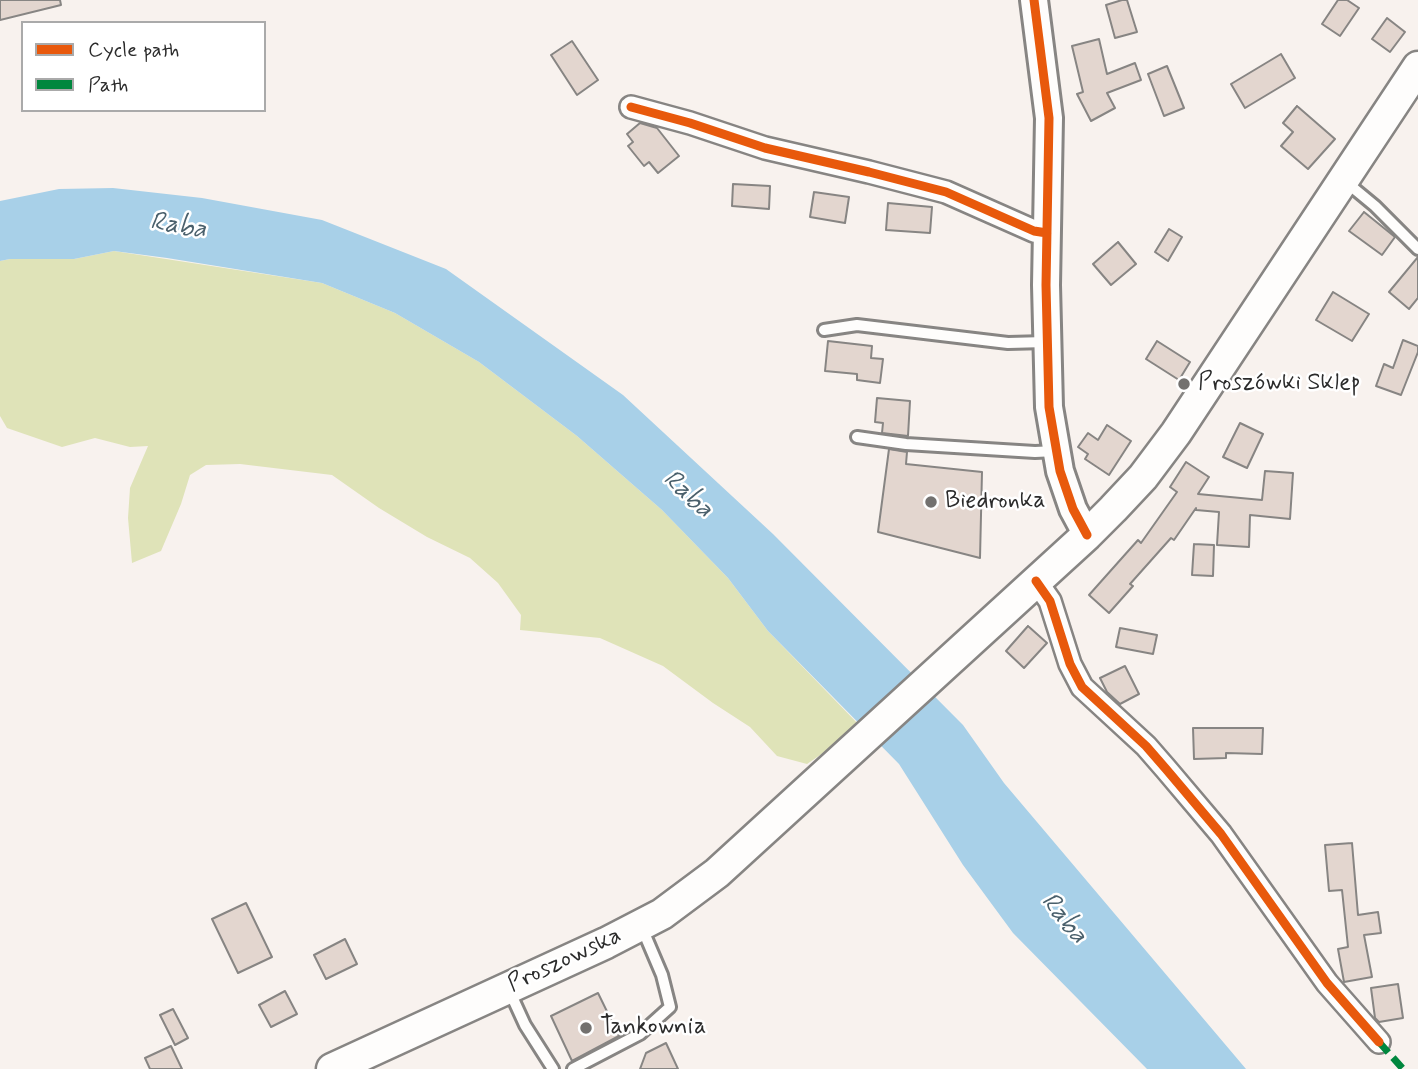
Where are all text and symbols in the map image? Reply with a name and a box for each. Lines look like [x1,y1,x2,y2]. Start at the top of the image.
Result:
legend [21,21,266,112]
text: Cycle path [88,36,179,64]
text: Path [88,71,128,99]
water label: Raba [148,207,208,247]
place label: Proszówki Sklep [1198,370,1360,398]
marker: Proszówki Sklep [1176,376,1192,392]
water label: Raba [656,464,718,526]
place label: Biedronka [945,488,1046,516]
marker: Biedronka [923,494,939,510]
water label: Raba [1033,887,1093,951]
street label: Proszowska [504,922,626,1000]
place label: Tankownia [600,1014,706,1042]
marker: Tankownia [578,1020,594,1036]

